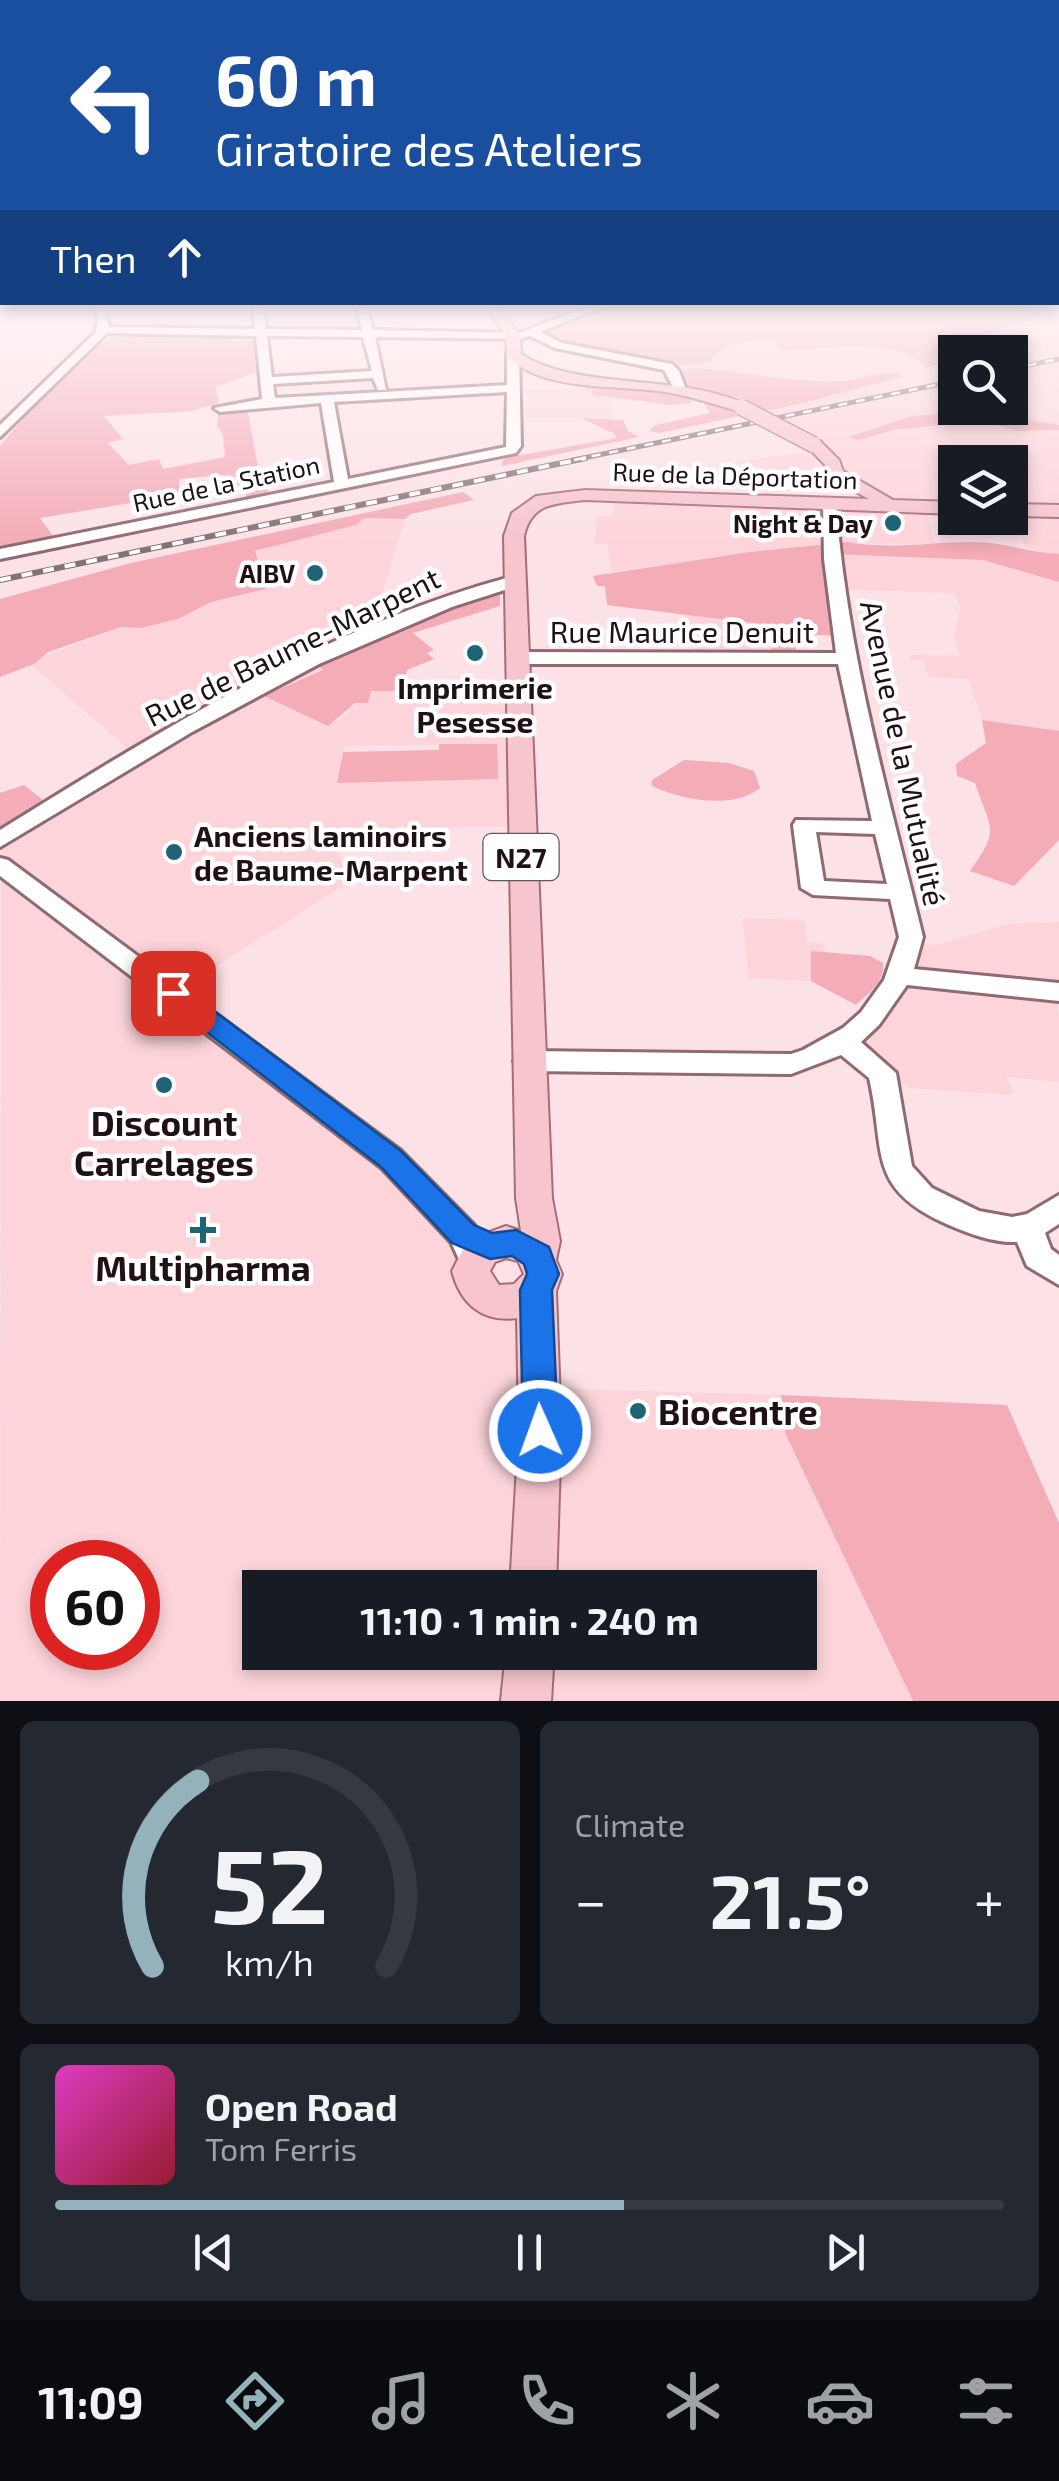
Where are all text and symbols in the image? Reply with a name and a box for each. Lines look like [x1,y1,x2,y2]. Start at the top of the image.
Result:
text: 60 m [215,36,377,120]
icon: left [50,40,180,170]
text: Giratoire des Ateliers [215,121,643,175]
icon: ahead [157,230,212,285]
text: Then [50,235,137,281]
map controls [938,335,1028,535]
button: search [938,335,1028,425]
button: layers [938,445,1028,535]
street label: Rue de la Station [130,449,322,517]
street label: Rue de la Déportation [612,456,858,494]
place label: Night & Day [733,508,873,539]
marker: Night & Day [882,512,904,534]
place label: AIBV [240,558,295,588]
street label: Rue de Baume-Marpent [139,559,445,733]
marker: AIBV [304,562,326,584]
street label: Avenue de la Mutualité [854,597,954,909]
street label: Rue Maurice Denuit [550,613,814,649]
marker: Imprimerie Pesesse [464,642,486,664]
place label: Imprimerie Pesesse [397,669,553,739]
place label: Anciens laminoirs de Baume-Marpent [194,817,468,887]
road number: N27 [484,834,558,880]
marker: Anciens laminoirs de Baume-Marpent [163,841,185,863]
pin [131,951,216,1036]
icon: arrive [146,966,201,1021]
marker: Discount Carrelages [153,1074,175,1096]
place label: Discount Carrelages [74,1101,254,1183]
marker: Multipharma [192,1219,214,1241]
place label: Multipharma [95,1246,311,1288]
position arrow [488,1379,592,1483]
place label: Biocentre [658,1390,818,1432]
marker: Biocentre [627,1400,649,1422]
speed limit sign: 60 [30,1540,160,1670]
text: 11:10 · 1 min · 240 m [360,1597,699,1643]
text: Climate [575,1805,685,1843]
text: 52 [211,1820,329,1945]
text: 21.5° [709,1854,871,1944]
text: − [575,1866,607,1932]
text: + [974,1866,1004,1932]
text: km/h [225,1940,314,1983]
text: Open Road [205,2083,398,2129]
text: Tom Ferris [205,2129,357,2167]
icon: previous [186,2225,241,2280]
icon: pause [502,2225,557,2280]
icon: next [818,2225,873,2280]
icon: directions [220,2366,290,2436]
icon: music [366,2366,436,2436]
icon: phone [512,2366,582,2436]
icon: climate [658,2366,728,2436]
icon: car [805,2366,875,2436]
icon: filters [951,2366,1021,2436]
text: 11:09 [38,2374,144,2428]

